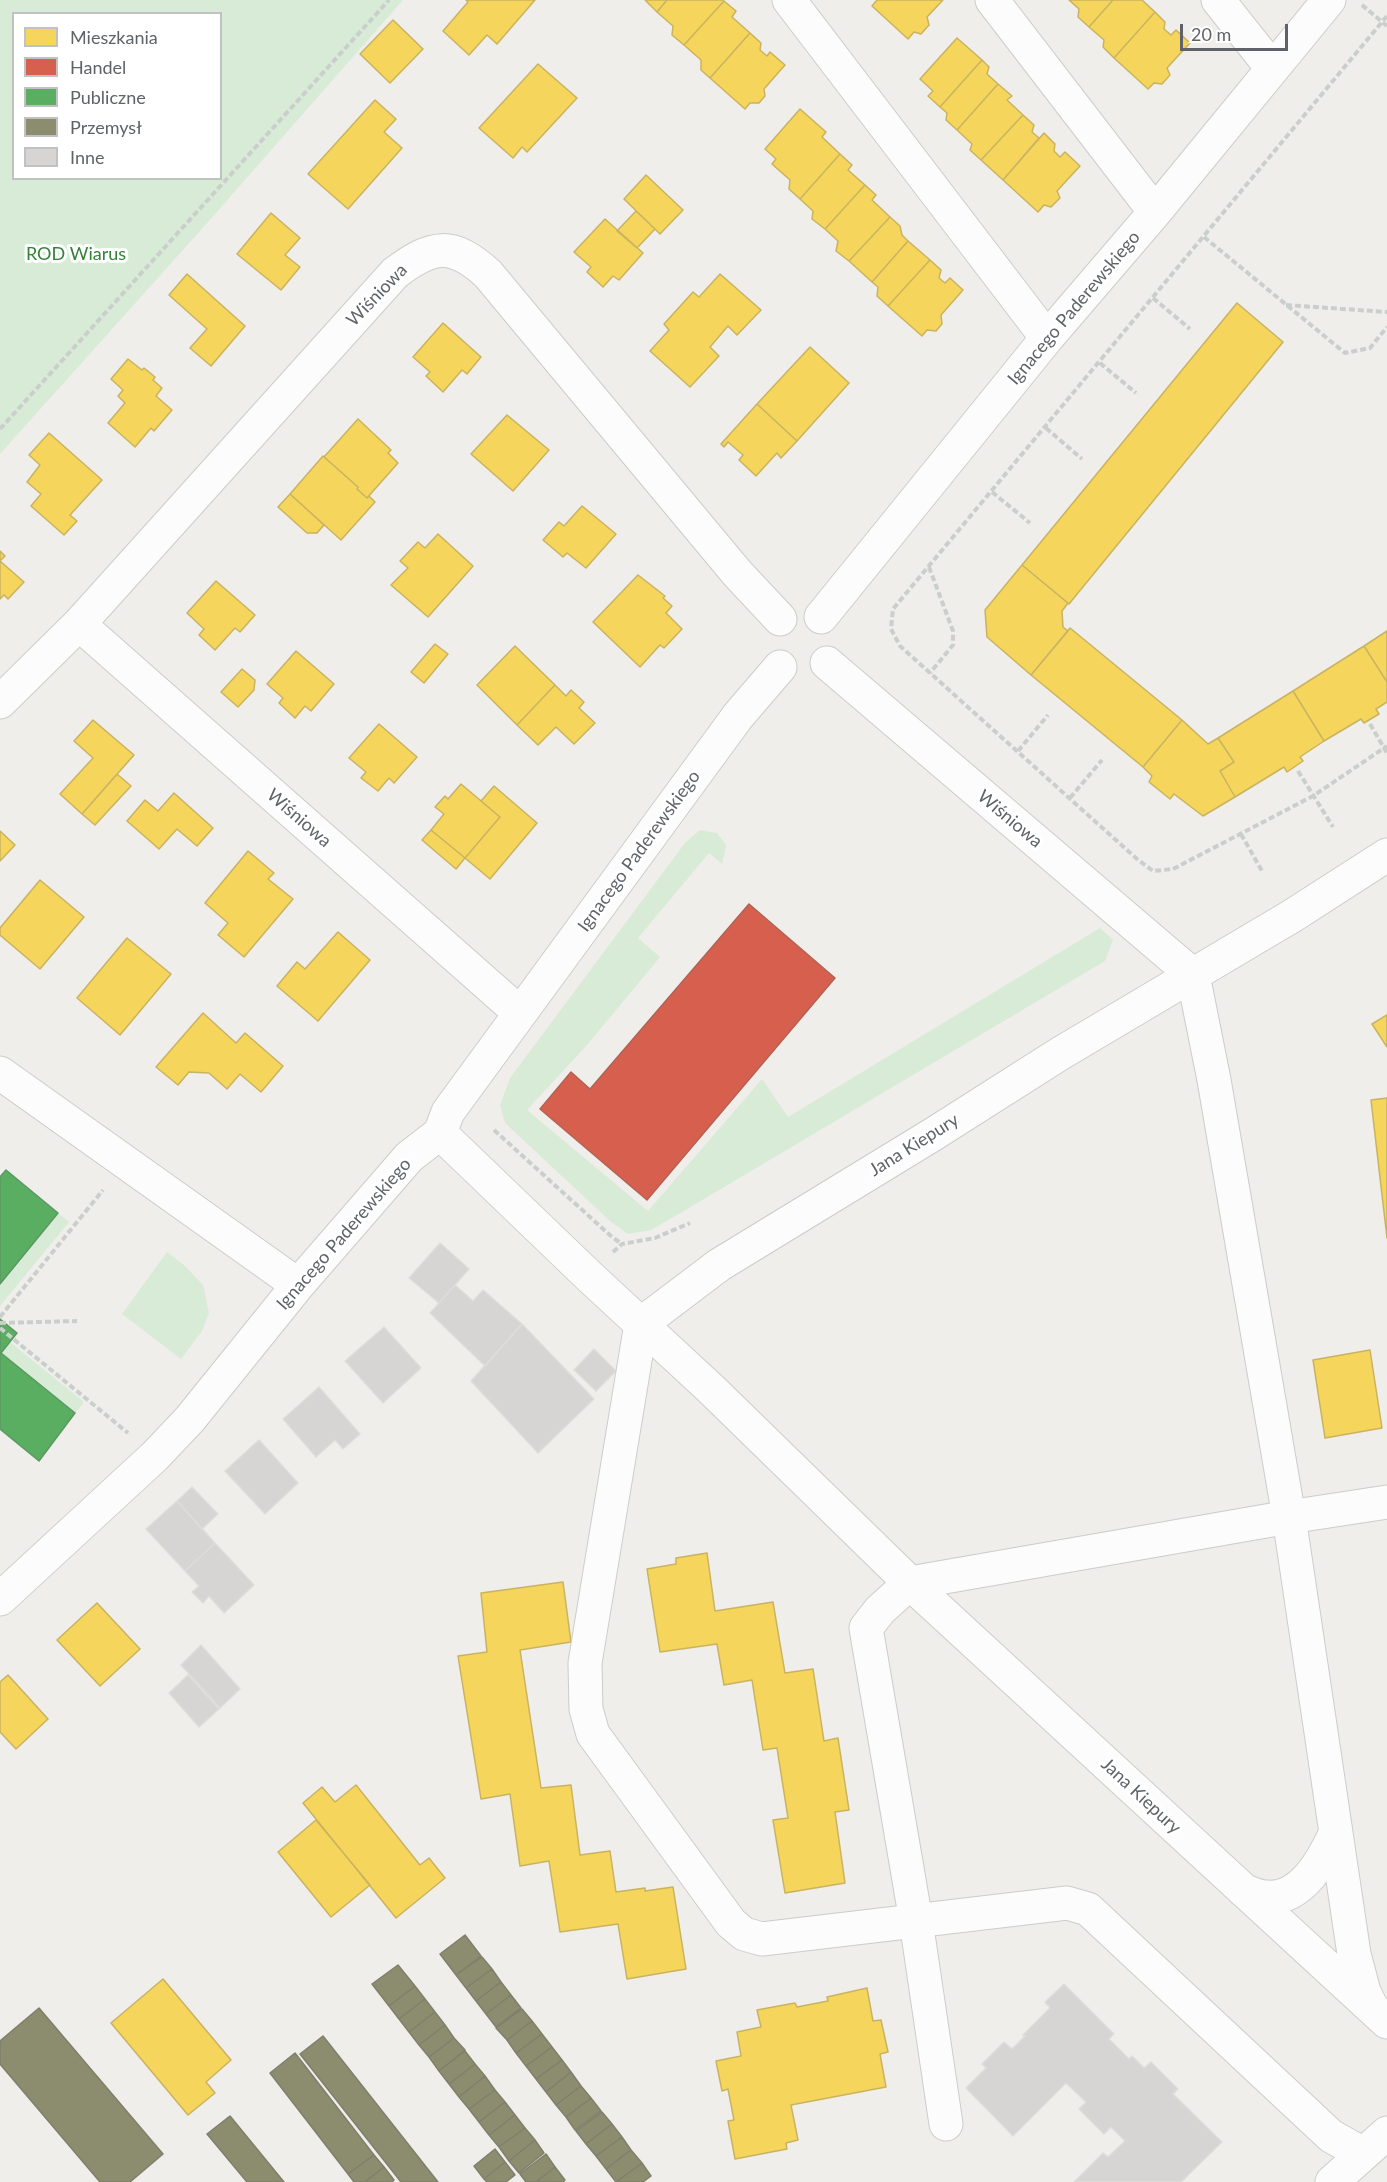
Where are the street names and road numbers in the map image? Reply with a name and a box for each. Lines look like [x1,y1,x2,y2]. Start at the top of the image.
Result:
street label: Ignacego Paderewskiego [1003,227,1145,389]
street label: Wiśniowa [342,259,412,331]
street label: Ignacego Paderewskiego [573,766,705,936]
street label: Wiśniowa [262,784,336,852]
street label: Wiśniowa [973,786,1047,852]
street label: Jana Kiepury [865,1109,963,1181]
street label: Ignacego Paderewskiego [272,1154,416,1314]
street label: Jana Kiepury [1097,1753,1185,1839]

